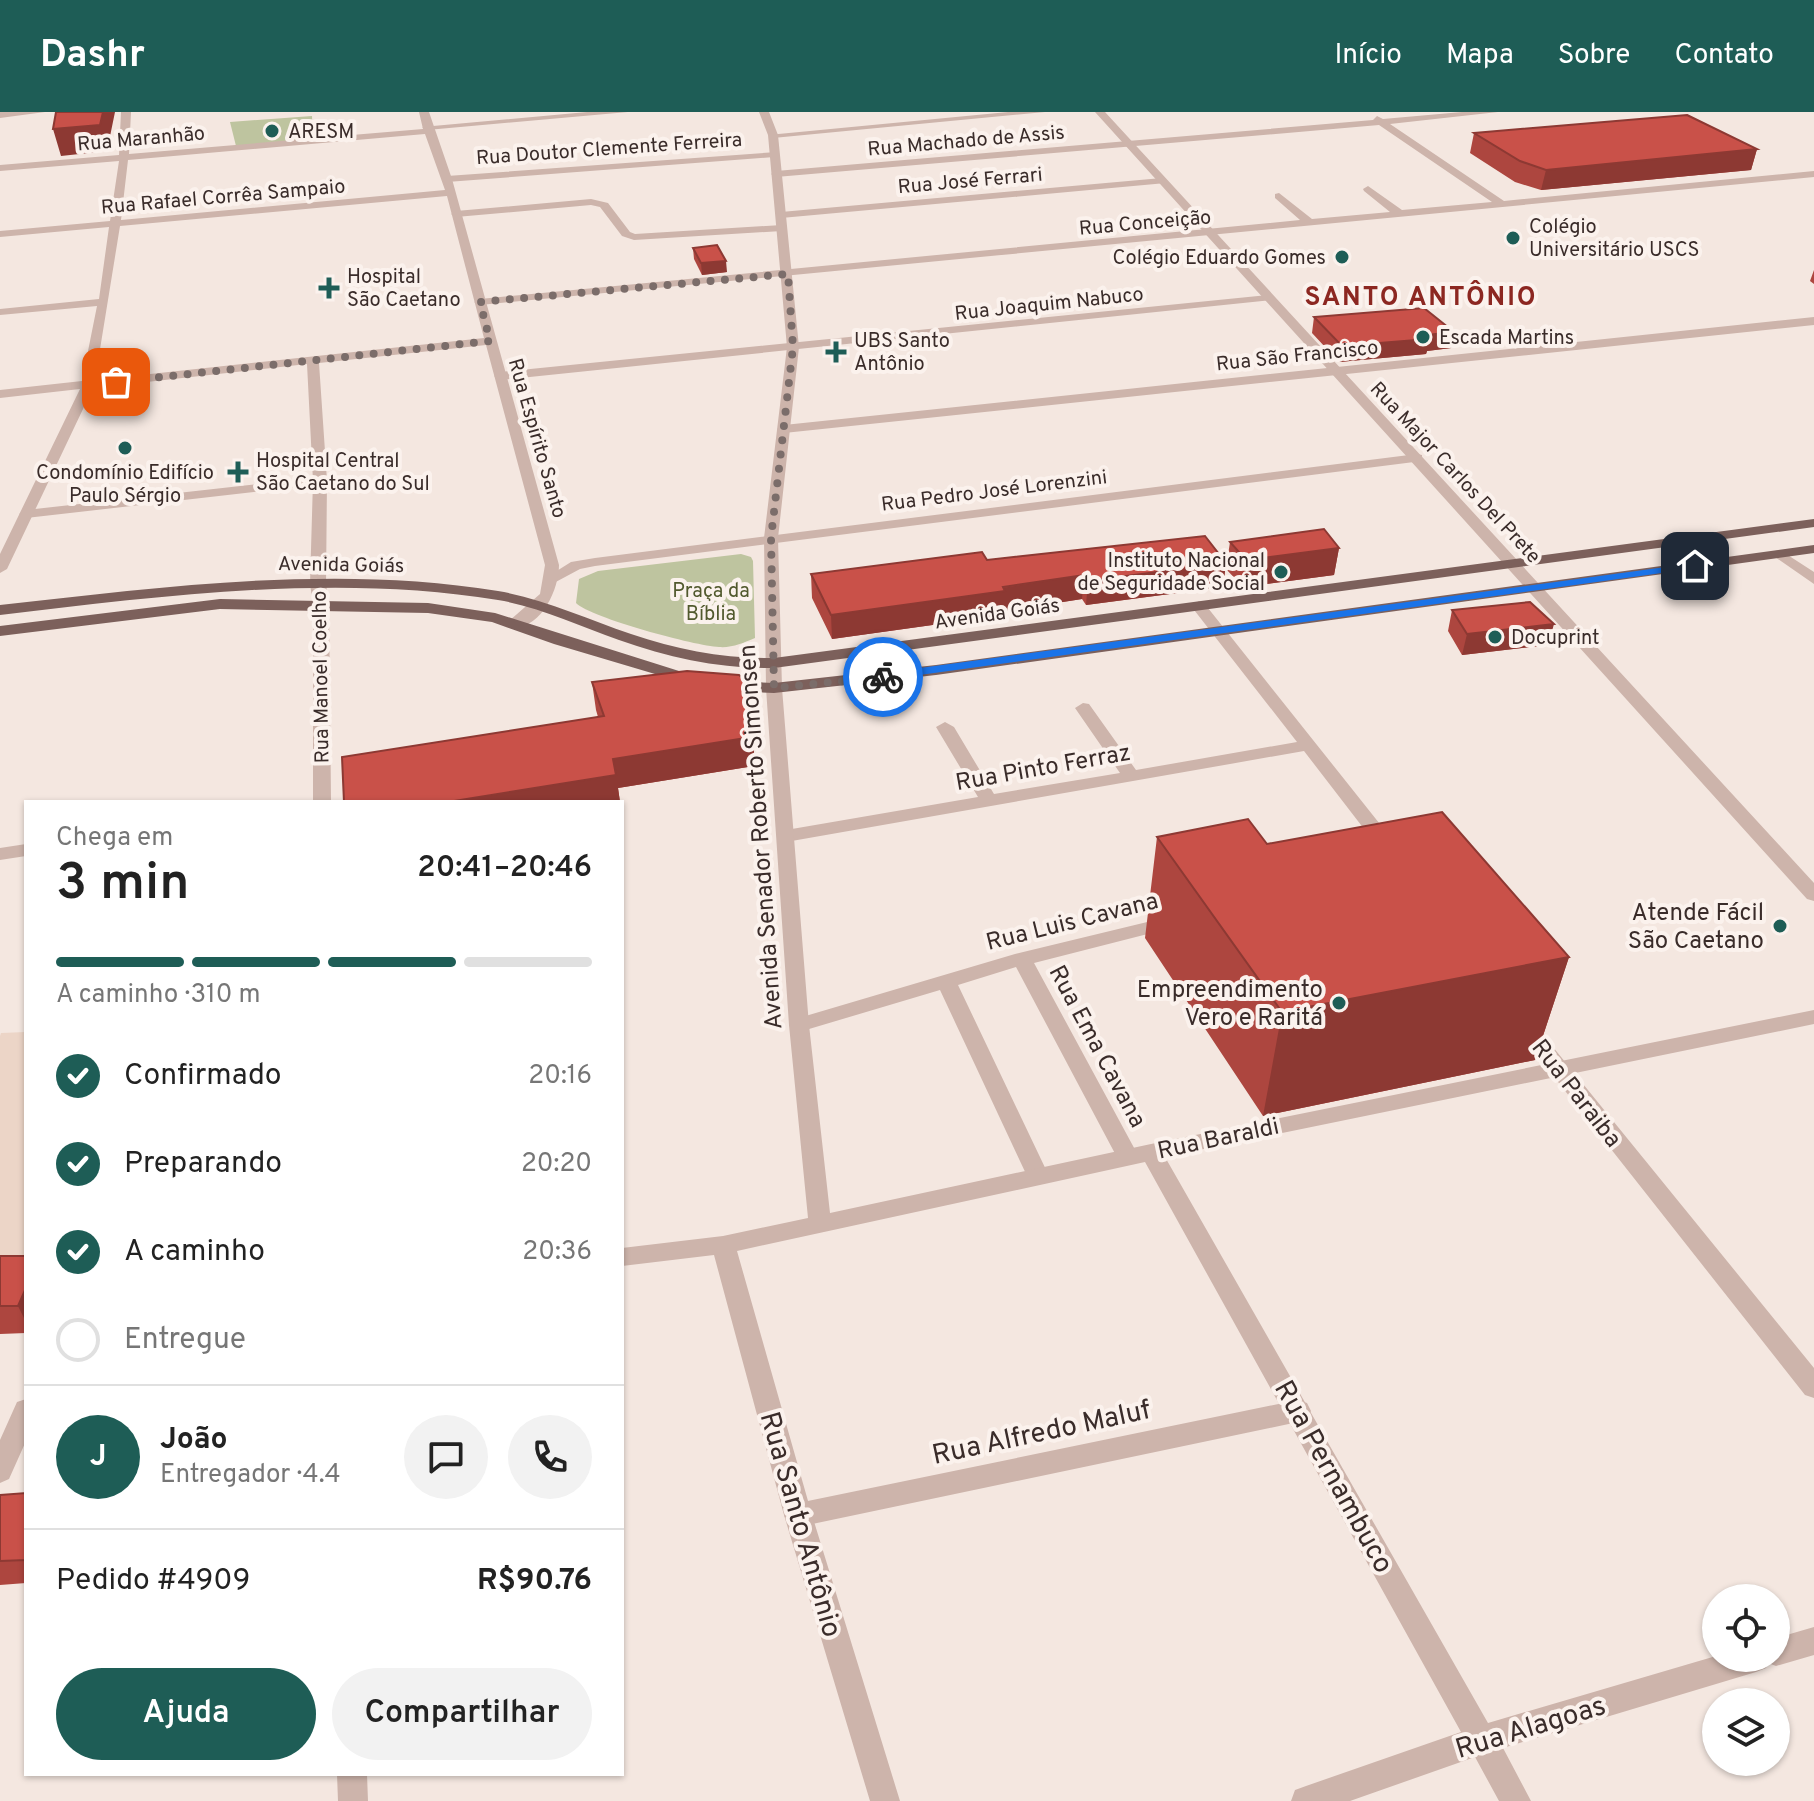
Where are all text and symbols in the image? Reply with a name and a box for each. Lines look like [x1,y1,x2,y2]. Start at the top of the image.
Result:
text: Dashr [40,32,145,81]
text: Início [1334,38,1402,74]
text: Mapa [1446,38,1514,74]
text: Sobre [1558,38,1630,74]
text: Contato [1674,38,1774,74]
place label: ARESM [288,120,354,146]
street label: Rua Machado de Assis [867,120,1066,164]
street label: Rua Maranhão [76,121,206,159]
marker: ARESM [263,122,281,140]
street label: Rua Doutor Clemente Ferreira [475,128,743,172]
street label: Rua José Ferrari [897,163,1044,201]
street label: Rua Rafael Corrêa Sampaio [100,174,346,222]
street label: Rua Conceição [1078,205,1212,243]
place label: Colégio Universitário USCS [1529,215,1700,264]
marker: Colégio Universitário USCS [1504,229,1522,247]
place label: Colégio Eduardo Gomes [1113,246,1326,272]
marker: Colégio Eduardo Gomes [1333,248,1351,266]
place label: Hospital São Caetano [347,265,461,314]
marker: Hospital São Caetano [318,277,340,299]
district label: SANTO ANTÔNIO [1304,280,1538,315]
street label: Rua Joaquim Nabuco [953,282,1145,328]
place label: Escada Martins [1439,326,1574,352]
marker: Escada Martins [1414,328,1432,346]
place label: UBS Santo Antônio [854,329,950,378]
street label: Rua São Francisco [1215,336,1380,378]
marker: UBS Santo Antônio [825,341,847,363]
pin [82,348,150,416]
street label: Rua Espírito Santo [501,356,571,522]
icon: bag [94,360,138,404]
street label: Rua Major Carlos Del Prete [1363,377,1546,570]
marker: Condomínio Edifício Paulo Sérgio [116,439,134,457]
place label: Hospital Central São Caetano do Sul [256,449,430,498]
place label: Condomínio Edifício Paulo Sérgio [36,461,214,510]
marker: Hospital Central São Caetano do Sul [227,461,249,483]
street label: Rua Pedro José Lorenzini [880,465,1109,519]
pin [1661,532,1729,600]
icon: home [1673,544,1717,588]
place label: Instituto Nacional de Seguridade Social [1077,549,1265,598]
street label: Avenida Goiás [278,552,404,580]
marker: Instituto Nacional de Seguridade Social [1272,563,1290,581]
park label: Praça da Bíblia [672,579,750,628]
street label: Rua Manoel Coelho [307,590,337,764]
street label: Avenida Goiás [933,593,1062,637]
place label: Docuprint [1511,626,1600,652]
marker: Docuprint [1486,628,1504,646]
courier [843,637,923,717]
street label: Avenida Senador Roberto Simonsen [734,643,790,1031]
icon: bike [861,655,905,699]
street label: Rua Pinto Ferraz [953,739,1133,799]
text: Chega em [56,822,173,855]
text: 20:41–20:46 [417,850,592,887]
text: 3 min [56,852,189,918]
street label: Rua Luis Cavana [983,887,1162,959]
place label: Atende Fácil São Caetano [1628,899,1764,957]
marker: Atende Fácil São Caetano [1771,917,1789,935]
street label: Rua Ema Cavana [1041,961,1152,1133]
place label: Empreendimento Vero e Raritá [1137,976,1323,1034]
text: A caminho · 310 m [56,979,261,1012]
marker: Empreendimento Vero e Raritá [1330,994,1348,1012]
street label: Rua Paraiba [1524,1034,1627,1154]
icon: check [56,1054,100,1098]
text: Confirmado [124,1058,282,1095]
text: 20:16 [528,1060,592,1093]
street label: Rua Baraldi [1155,1112,1282,1167]
icon: check [56,1142,100,1186]
text: Preparando [124,1146,282,1183]
text: 20:20 [521,1148,592,1181]
icon: check [56,1230,100,1274]
text: A caminho [124,1234,265,1271]
text: 20:36 [522,1236,592,1269]
text: Entregue [124,1322,246,1359]
street label: Rua Pernambuco [1264,1375,1400,1580]
street label: Rua Alfredo Maluf [929,1393,1154,1475]
street label: Rua Santo Antônio [750,1408,849,1642]
button: chat [404,1415,488,1499]
button: phone [508,1415,592,1499]
text: João [160,1422,227,1459]
text: J [90,1439,106,1476]
text: Entregador · 4.4 [160,1459,341,1492]
text: Pedido #4909 [56,1563,250,1600]
text: R$90.76 [477,1563,592,1600]
map controls [1702,1584,1790,1776]
button: locate [1702,1584,1790,1672]
button: Ajuda [56,1668,316,1760]
button: Compartilhar [332,1668,592,1760]
button: layers [1702,1688,1790,1776]
street label: Rua Alagoas [1451,1689,1610,1769]

